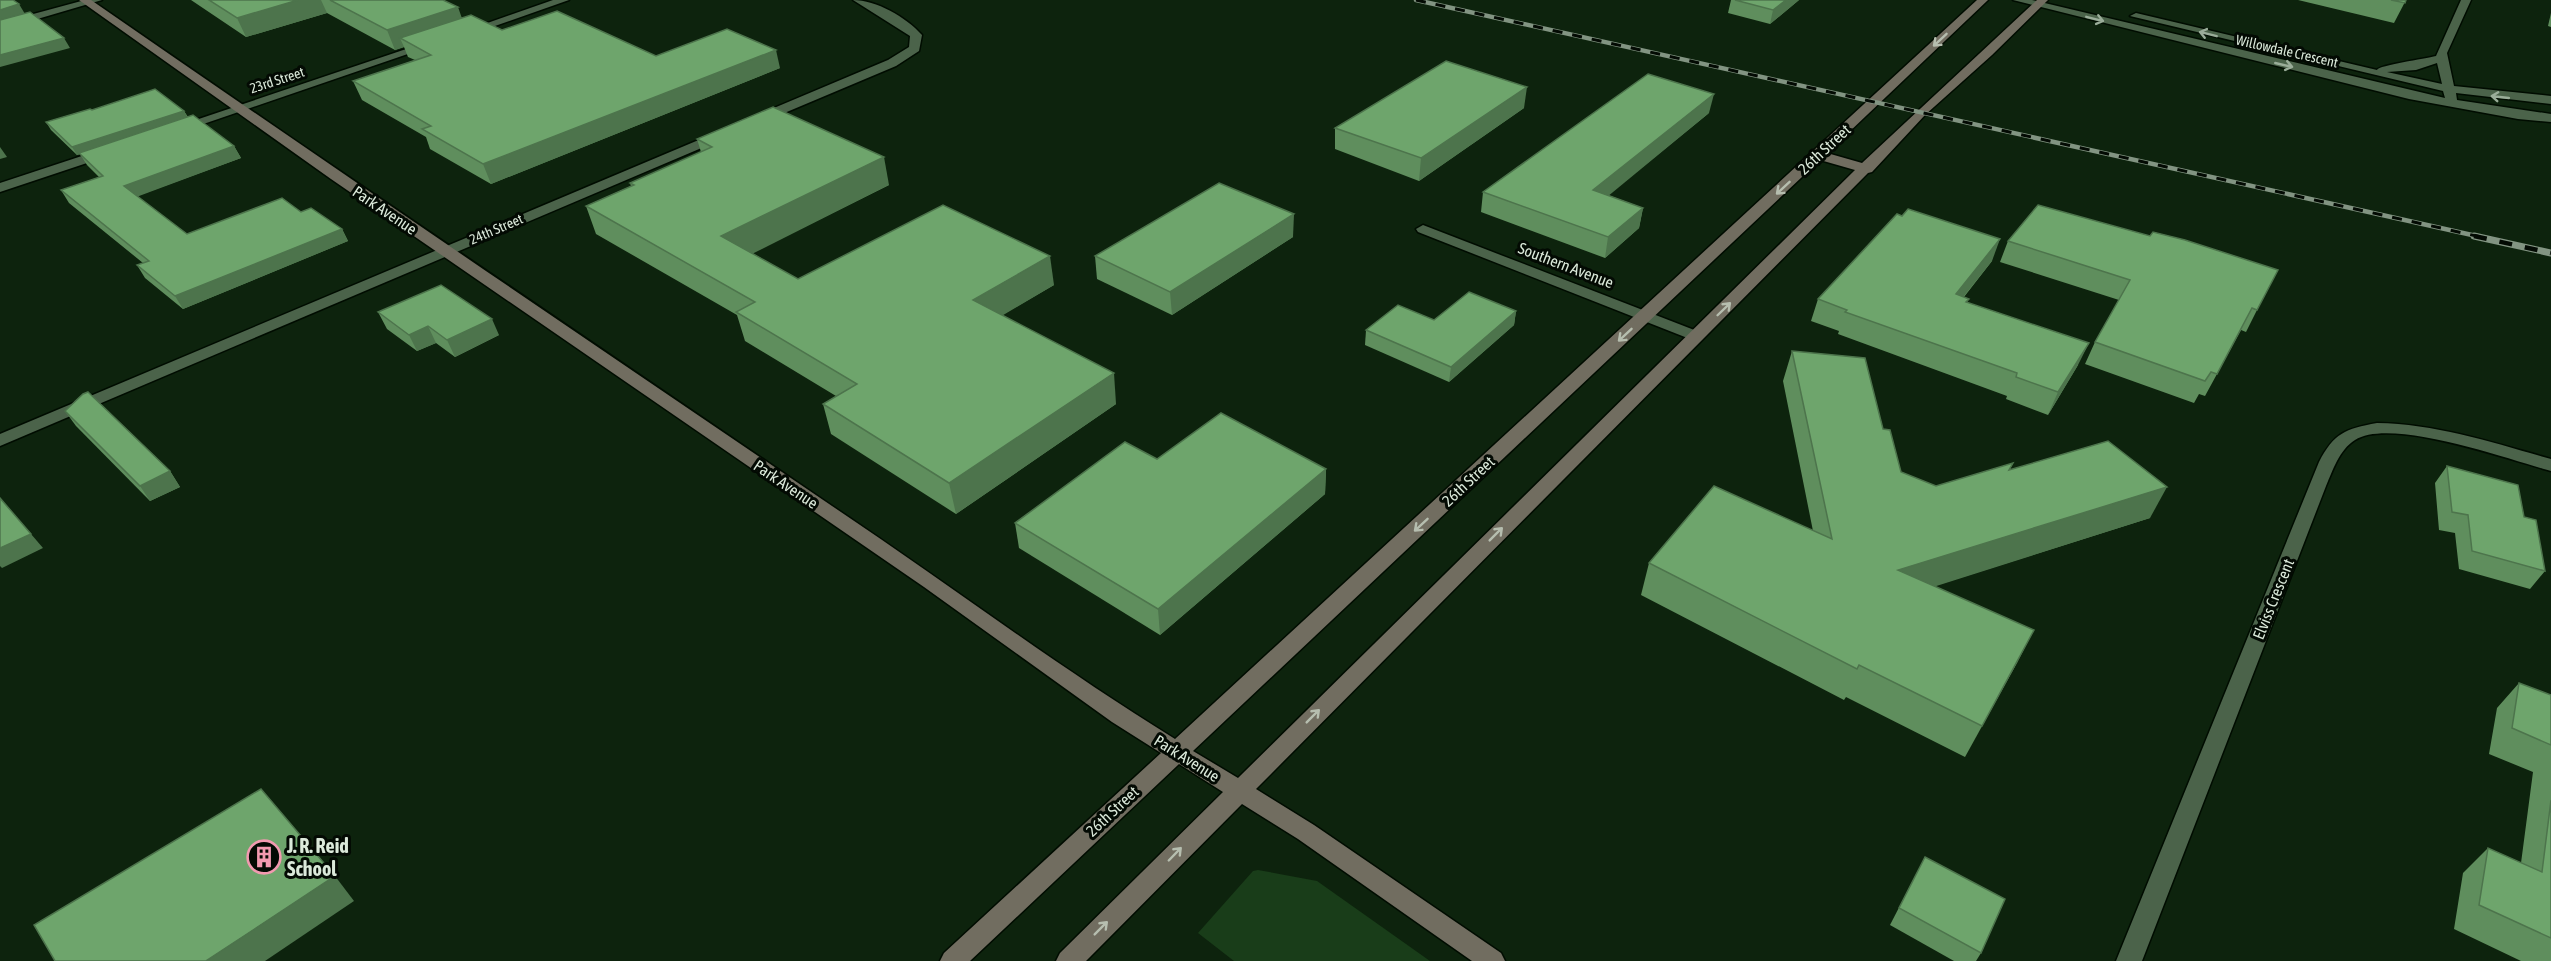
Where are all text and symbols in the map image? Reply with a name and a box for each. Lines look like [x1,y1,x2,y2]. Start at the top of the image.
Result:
one-way arrow [2085,14,2104,26]
one-way arrow [2199,27,2218,39]
street label: Willowdale Crescent [2234,31,2340,71]
one-way arrow [1933,33,1948,47]
one-way arrow [2274,60,2293,72]
street label: 23rd Street [248,64,306,96]
one-way arrow [2490,91,2510,102]
street label: 26th Street [1794,120,1854,178]
one-way arrow [1776,181,1791,195]
street label: Park Avenue [350,182,420,238]
street label: 24th Street [467,211,525,247]
street label: Southern Avenue [1516,239,1616,291]
one-way arrow [1716,301,1731,316]
one-way arrow [1618,328,1633,342]
street label: 26th Street [1438,452,1498,510]
street label: Park Avenue [751,456,821,512]
one-way arrow [1413,518,1428,532]
one-way arrow [1488,527,1503,542]
street label: Elviss Crescent [2249,556,2297,642]
one-way arrow [1305,709,1320,723]
street label: Park Avenue [1151,731,1223,785]
street label: 26th Street [1082,782,1142,840]
place label: J. R. Reid School [286,834,349,880]
building icon: J. R. Reid School [246,839,282,875]
one-way arrow [1167,846,1182,861]
one-way arrow [1094,921,1108,936]

